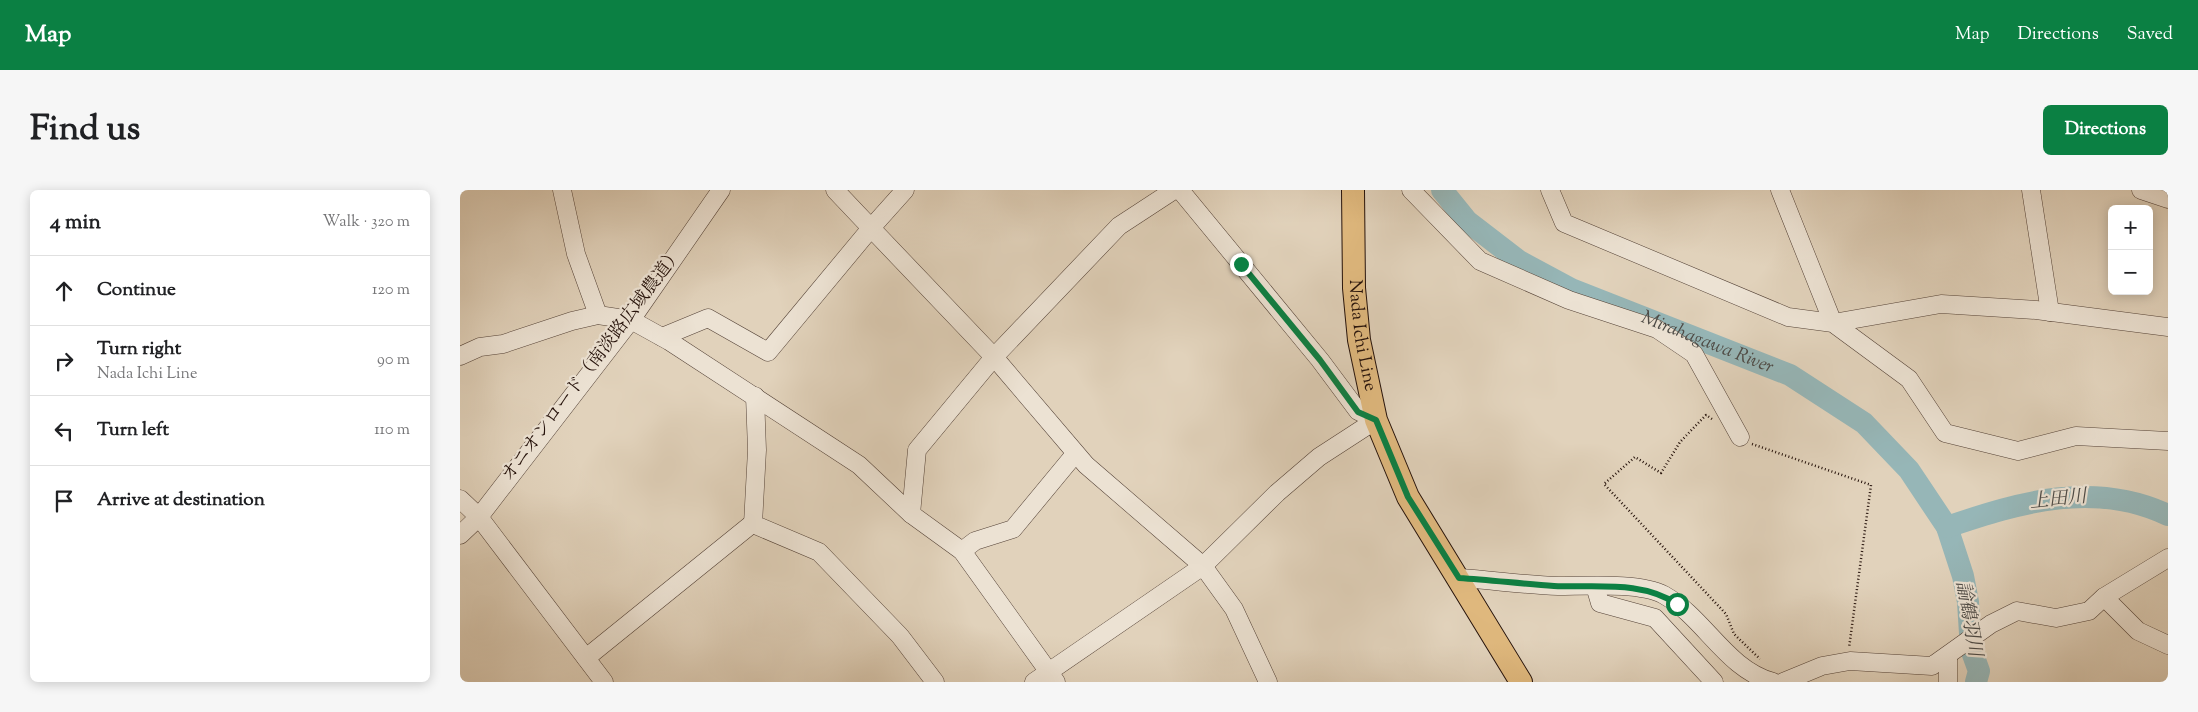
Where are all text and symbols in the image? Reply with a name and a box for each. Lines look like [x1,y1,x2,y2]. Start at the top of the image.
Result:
text: Map [25,18,71,52]
text: Map [1955,22,1990,48]
text: Directions [2018,22,2099,48]
text: Saved [2127,22,2173,48]
text: Find us [30,105,140,156]
button: Directions [2043,105,2168,155]
map controls [2108,205,2153,295]
button: + [2108,205,2153,250]
text: 4 min [50,208,101,238]
text: Walk · 320 m [323,211,410,234]
street label: オニオンロード（南淡路広域農道） [496,242,690,488]
button: − [2108,250,2153,295]
route end [1230,253,1253,276]
icon: ahead [50,277,78,305]
text: Continue [97,277,176,304]
text: 120 m [372,279,410,302]
street label: Nada Ichi Line [1341,279,1383,394]
water label: Mirahagawa River [1637,304,1778,381]
text: Turn right [97,336,181,363]
icon: right [50,347,78,375]
text: 90 m [377,349,410,372]
text: Nada Ichi Line [97,363,197,386]
icon: left [50,417,78,445]
text: Turn left [97,417,169,444]
text: 110 m [374,419,410,442]
water label: 上田川 [2028,483,2090,516]
icon: arrive [50,487,78,515]
text: Arrive at destination [97,487,265,514]
water label: 諭鶴羽川 [1948,579,1988,661]
route start [1666,593,1689,616]

